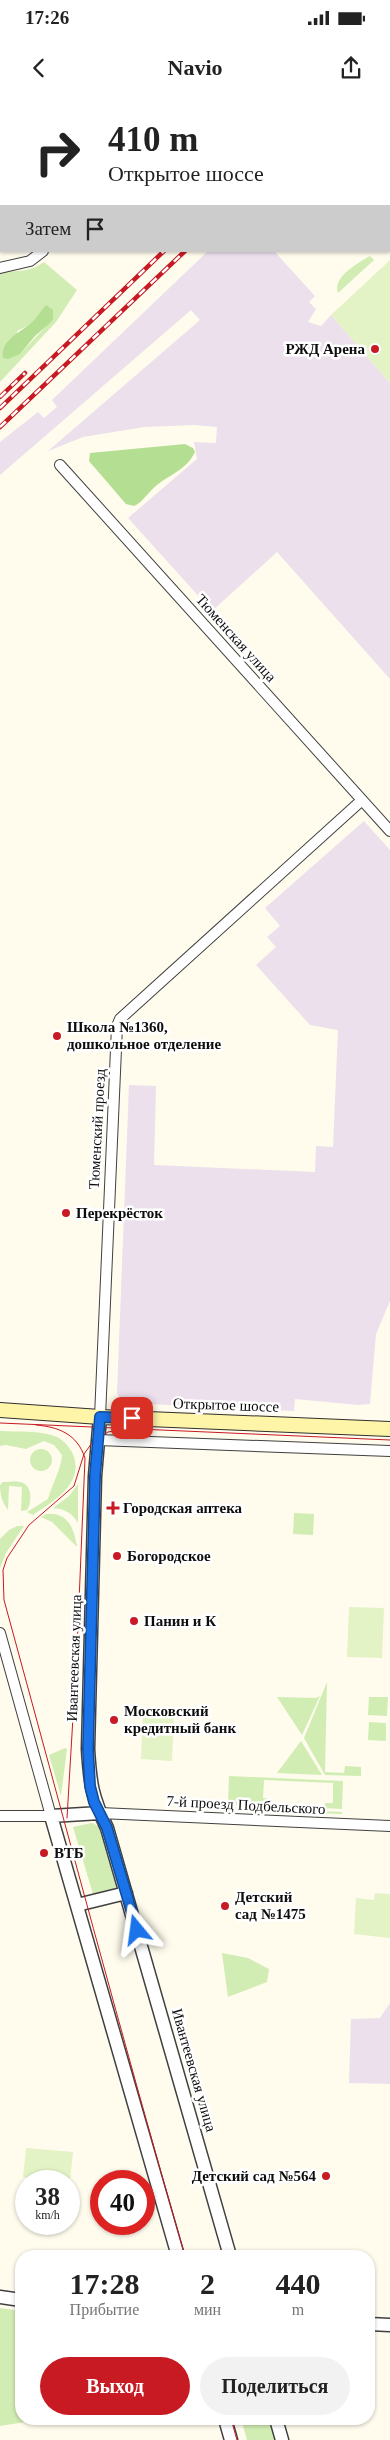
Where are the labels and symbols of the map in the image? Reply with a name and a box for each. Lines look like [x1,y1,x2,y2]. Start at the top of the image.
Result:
place label: РЖД Арена [285,341,365,357]
marker: РЖД Арена [369,343,381,355]
street label: Тюменская улица [193,591,280,685]
place label: Школа №1360, дошкольное отделение [67,1019,221,1052]
marker: Школа №1360, дошкольное отделение [51,1030,63,1042]
street label: Тюменский проезд [86,1068,108,1190]
place label: Перекрёсток [76,1205,163,1221]
marker: Перекрёсток [60,1207,72,1219]
street label: Открытое шоссе [173,1395,280,1415]
pin [111,1397,153,1439]
place label: Городская аптека [123,1500,243,1516]
marker: Городская аптека [107,1502,119,1514]
place label: Богородское [127,1548,211,1564]
marker: Богородское [111,1550,123,1562]
street label: Ивантеевская улица [64,1594,84,1722]
place label: Панин и К [144,1613,216,1629]
marker: Панин и К [128,1615,140,1627]
place label: Московский кредитный банк [124,1703,236,1736]
marker: Московский кредитный банк [108,1714,120,1726]
street label: 7-й проезд Подбельского [166,1793,326,1817]
place label: ВТБ [54,1845,84,1861]
marker: ВТБ [38,1847,50,1859]
place label: Детский сад №1475 [235,1889,306,1922]
marker: Детский сад №1475 [219,1900,231,1912]
position arrow [110,1903,162,1955]
street label: Ивантеевская улица [169,2007,219,2134]
place label: Детский сад №564 [192,2168,316,2184]
speed limit sign: 40 [90,2170,155,2235]
marker: Детский сад №564 [320,2170,332,2182]

